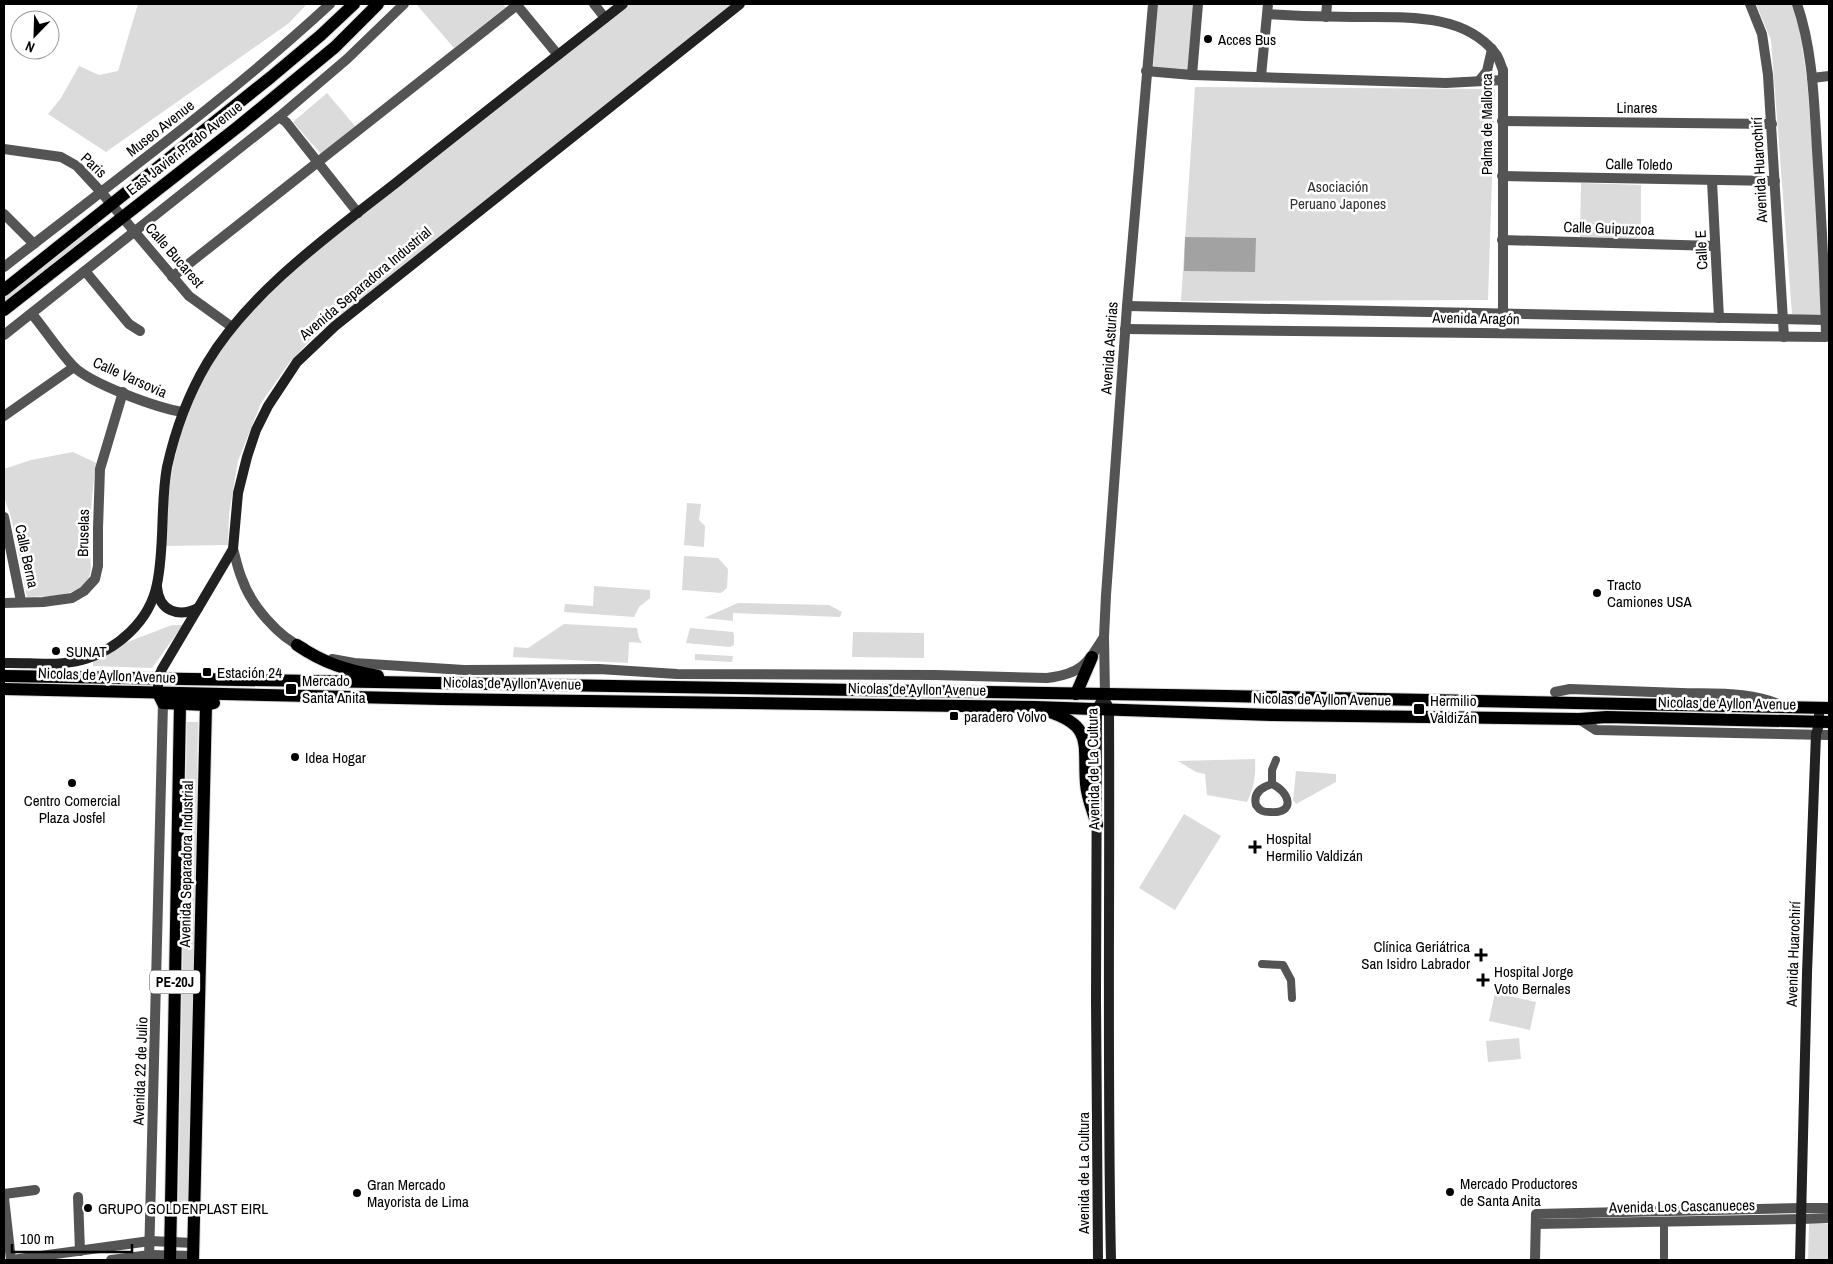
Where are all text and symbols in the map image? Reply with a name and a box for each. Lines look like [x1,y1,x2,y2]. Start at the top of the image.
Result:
north arrow [10,10,60,60]
place label: Acces Bus [1217,29,1276,50]
marker: Acces Bus [1202,33,1214,45]
text: N [23,37,37,57]
street label: Palma de Mallorca [1476,73,1497,175]
street label: Museo Avenue [122,95,199,161]
street label: East Javier Prado Avenue [122,96,247,200]
street label: Linares [1616,97,1658,118]
street label: Avenida Huarochirí [1746,116,1772,224]
street label: Paris [76,148,112,182]
street label: Calle Toledo [1605,153,1673,175]
park label: Asociación Peruano Japones [1290,176,1386,214]
street label: Calle Guipuzcoa [1563,216,1655,240]
street label: Calle Bucarest [141,218,210,293]
street label: Avenida Separadora Industrial [294,221,436,345]
street label: Calle E [1689,230,1713,270]
street label: Avenida Asturias [1095,301,1123,396]
street label: Avenida Aragón [1431,307,1520,329]
street label: Calle Varsovia [90,351,171,403]
street label: Bruselas [72,509,94,557]
street label: Calle Berna [10,522,44,590]
place label: Tracto Camiones USA [1607,574,1693,612]
marker: Tracto Camiones USA [1591,587,1603,599]
place label: SUNAT [66,641,107,662]
marker: SUNAT [50,645,62,657]
street label: Nicolas de Ayllon Avenue [37,662,177,688]
place label: Estación 24 [217,662,282,683]
marker: Estación 24 [201,666,213,678]
place label: Mercado Santa Anita [302,670,366,708]
street label: Nicolas de Ayllon Avenue [443,671,582,695]
street label: Nicolas de Ayllon Avenue [848,677,987,701]
marker: Mercado Santa Anita [284,682,298,696]
street label: Nicolas de Ayllon Avenue [1253,687,1392,711]
place label: Hermilio Valdizán [1430,690,1477,728]
street label: Nicolas de Ayllon Avenue [1658,691,1797,715]
marker: Hermilio Valdizán [1412,702,1426,716]
place label: paradero Volvo [964,706,1047,727]
street label: Avenida de La Cultura [1081,708,1105,831]
marker: paradero Volvo [948,710,960,722]
place label: Idea Hogar [305,747,366,768]
marker: Idea Hogar [289,751,301,763]
marker: Centro Comercial Plaza Josfel [66,777,78,789]
street label: Avenida Separadora Industrial [174,781,198,948]
place label: Centro Comercial Plaza Josfel [24,790,120,828]
place label: Hospital Hermilio Valdizán [1266,828,1363,866]
marker: Hospital Hermilio Valdizán [1248,840,1262,854]
street label: Avenida Huarochirí [1781,900,1805,1008]
place label: Clínica Geriátrica San Isidro Labrador [1361,936,1470,974]
marker: Clínica Geriátrica San Isidro Labrador [1474,948,1488,962]
place label: Hospital Jorge Voto Bernales [1494,961,1573,999]
road number: PE-20J [150,970,200,994]
marker: Hospital Jorge Voto Bernales [1476,973,1490,987]
street label: Avenida 22 de Julio [128,1016,152,1127]
street label: Avenida de La Cultura [1073,1112,1094,1235]
place label: Mercado Productores de Santa Anita [1460,1173,1578,1211]
place label: Gran Mercado Mayorista de Lima [367,1174,469,1212]
marker: Mercado Productores de Santa Anita [1444,1186,1456,1198]
marker: Gran Mercado Mayorista de Lima [351,1187,363,1199]
street label: Avenida Los Cascanueces [1608,1194,1755,1218]
place label: GRUPO GOLDENPLAST EIRL [98,1198,268,1219]
marker: GRUPO GOLDENPLAST EIRL [82,1202,94,1214]
scale bar [12,1222,132,1254]
text: 100 m [20,1228,54,1249]

